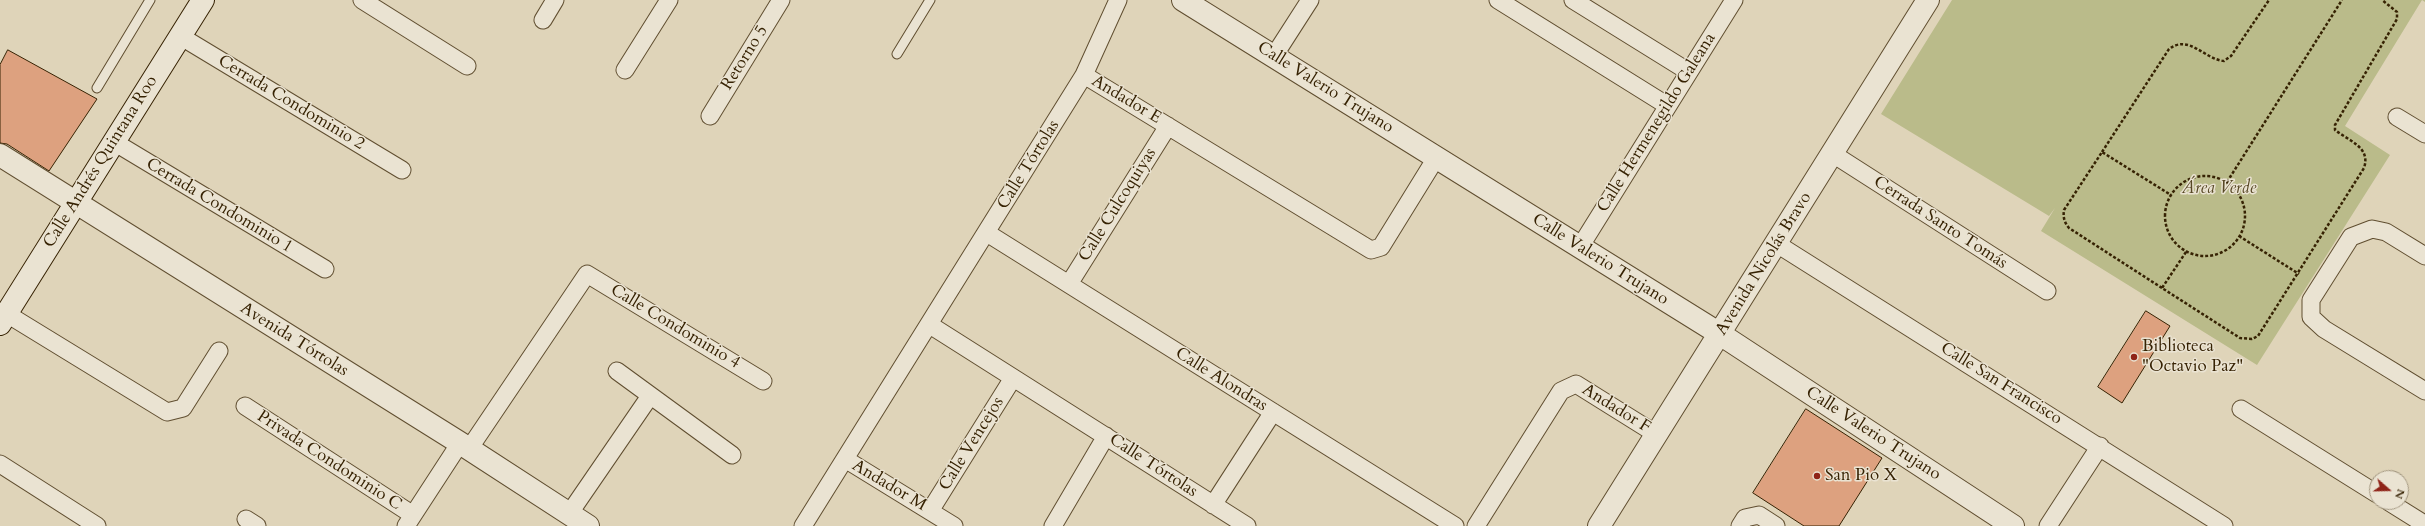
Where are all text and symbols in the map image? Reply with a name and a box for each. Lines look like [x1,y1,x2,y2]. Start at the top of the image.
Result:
street label: Retorno 5 [717,22,773,94]
street label: Calle Hermenegildo Galeana [1593,30,1721,216]
street label: Calle Valerio Trujano [1253,38,1397,138]
street label: Cerrada Condominio 2 [214,51,368,155]
street label: Andador E [1087,71,1165,129]
street label: Calle Andrés Quintana Roo [40,72,162,252]
street label: Calle Tórtolas [994,117,1064,213]
street label: Calle Culcoquiyas [1075,144,1161,266]
street label: Cerrada Condominio 1 [142,154,296,258]
street label: Cerrada Santo Tomás [1869,172,2011,274]
park label: Área Verde [2182,179,2256,199]
street label: Avenida Nicolás Bravo [1712,189,1816,339]
street label: Calle Valerio Trujano [1528,210,1672,310]
street label: Calle Condominio 4 [607,280,743,374]
street label: Avenida Tórtolas [236,299,352,381]
place label: Biblioteca "Octavio Paz" [2142,337,2243,377]
street label: Calle San Francisco [1936,338,2066,430]
street label: Calle Alondras [1171,344,1271,416]
marker: Biblioteca "Octavio Paz" [2129,352,2139,362]
street label: Andador F [1578,380,1654,438]
street label: Calle Valerio Trujano [1802,383,1944,485]
street label: Calle Vencejos [935,394,1009,494]
street label: Privada Condominio C [253,407,405,515]
street label: Calle Tórtolas [1105,430,1201,502]
street label: Andador M [848,456,930,516]
place label: San Pio X [1825,466,1897,486]
north arrow [2369,470,2409,510]
marker: San Pio X [1812,471,1822,481]
text: N [2391,487,2408,501]

